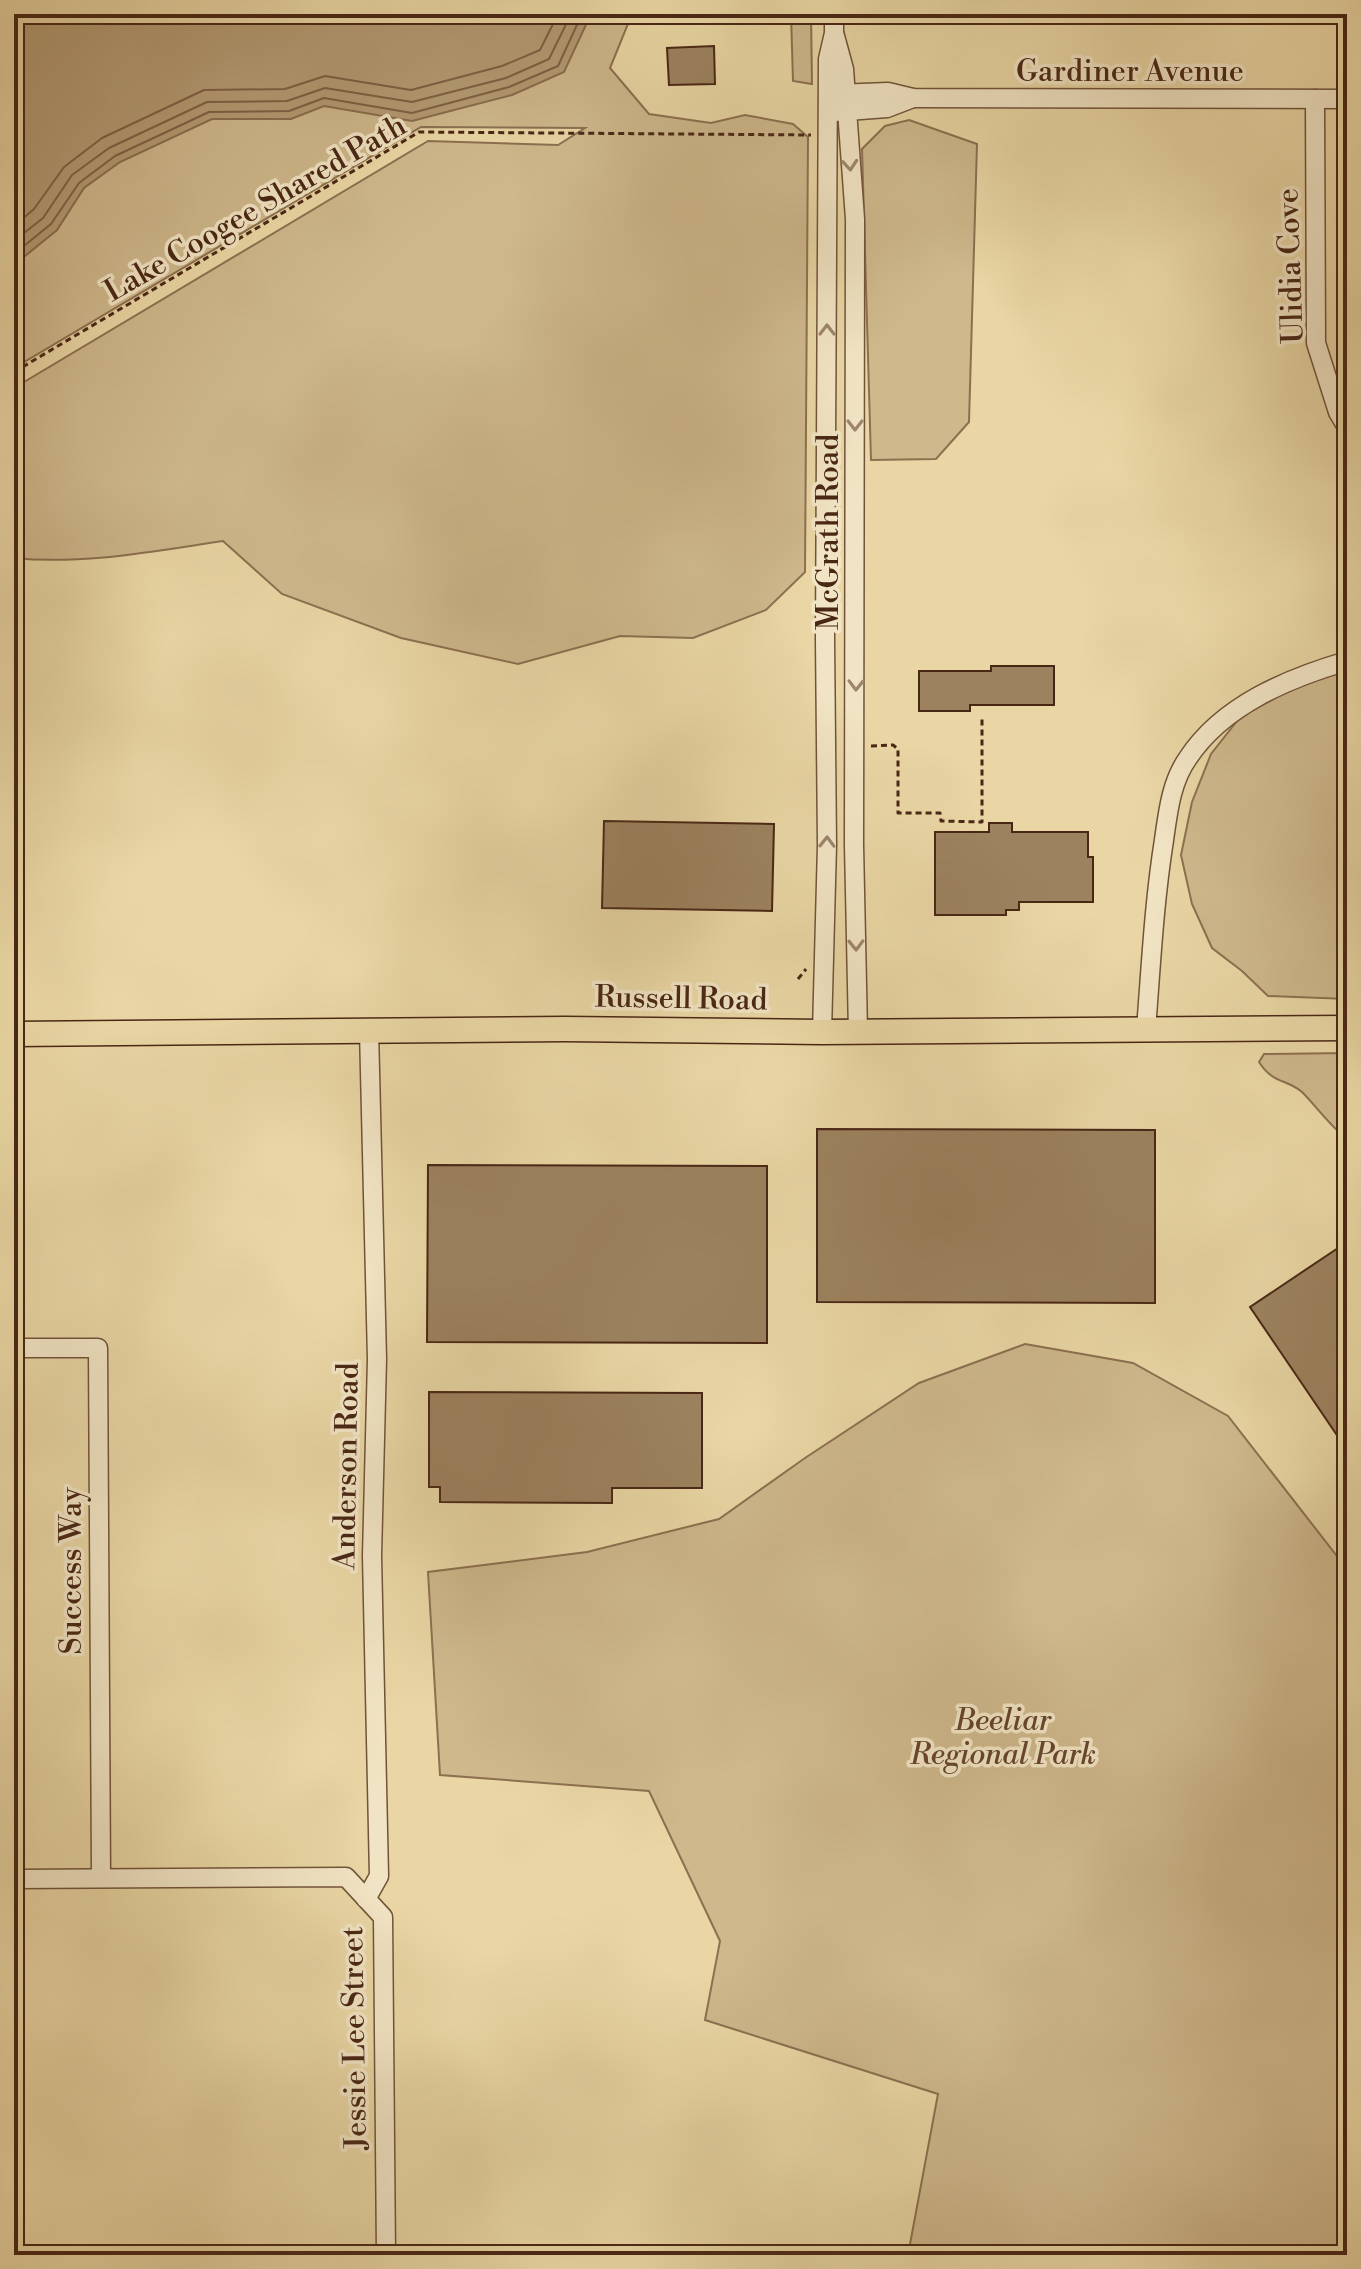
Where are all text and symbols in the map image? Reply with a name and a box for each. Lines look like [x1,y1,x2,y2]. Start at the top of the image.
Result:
street label: Gardiner Avenue [1016,53,1244,91]
street label: Lake Coogee Shared Path [98,107,413,311]
one-way arrow [841,159,858,172]
street label: Ulidia Cove [1269,188,1313,344]
one-way arrow [818,323,836,336]
one-way arrow [846,419,864,432]
street label: McGrath Road [810,434,848,630]
one-way arrow [847,679,864,692]
one-way arrow [818,835,836,848]
one-way arrow [847,939,865,952]
street label: Russell Road [594,978,768,1020]
street label: Anderson Road [326,1362,368,1571]
street label: Success Way [53,1487,91,1655]
park label: Beeliar Regional Park [909,1702,1096,1774]
street label: Jessie Lee Street [334,1926,376,2151]

